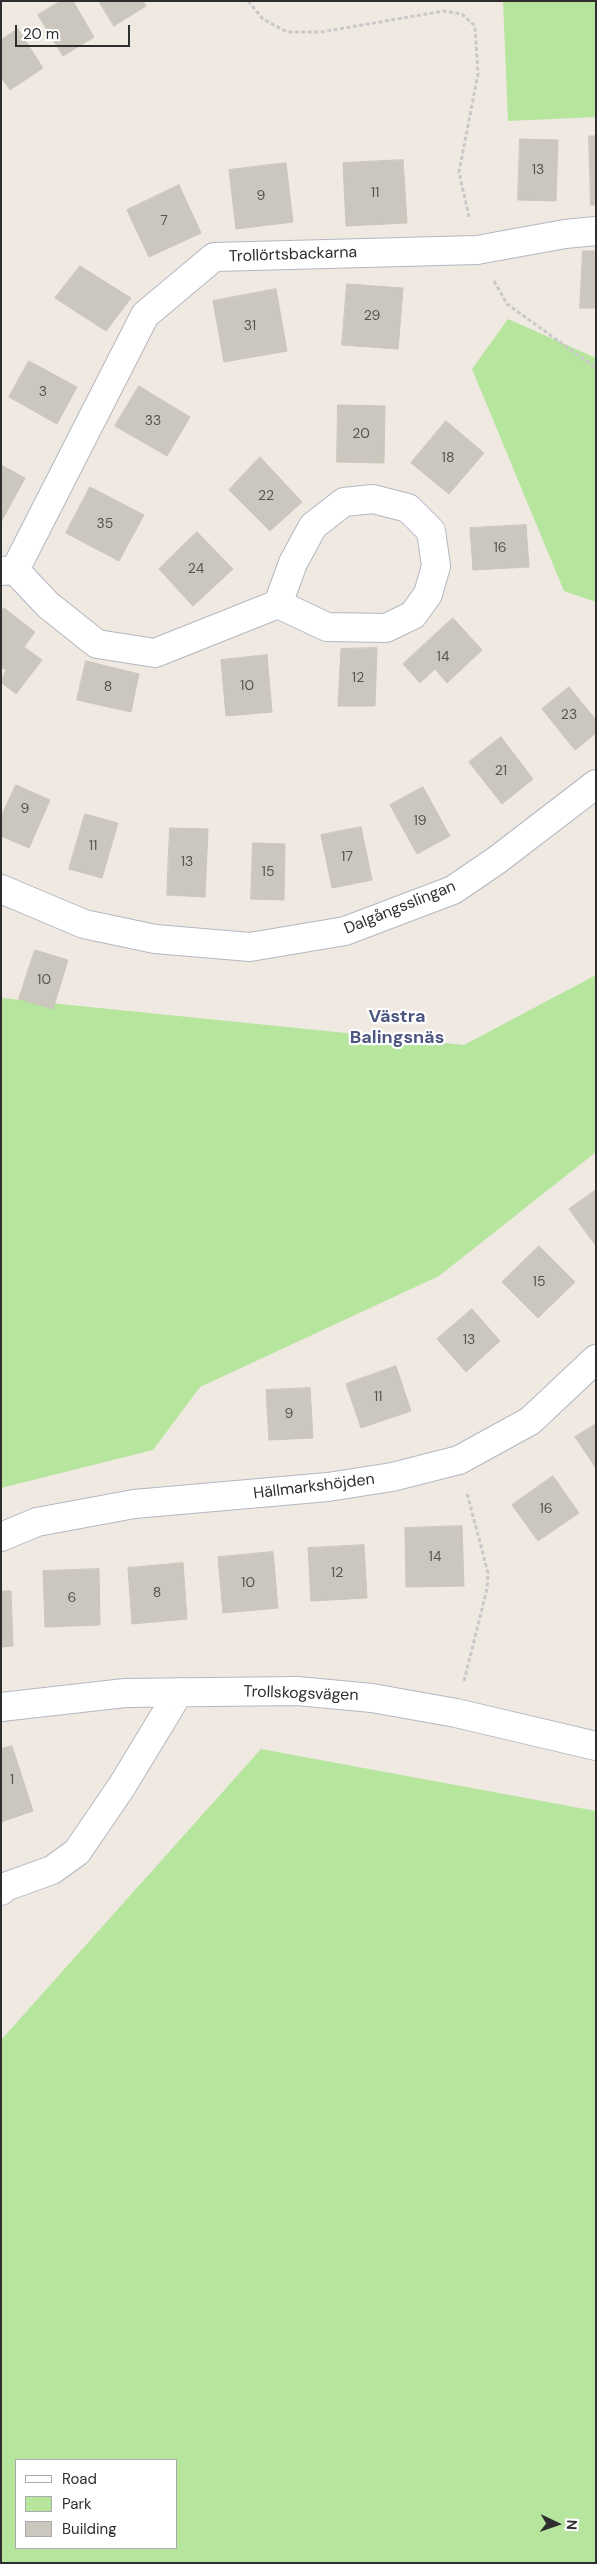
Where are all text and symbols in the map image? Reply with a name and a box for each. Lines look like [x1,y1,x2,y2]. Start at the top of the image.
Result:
scale bar [18,15,132,47]
text: 20 m [23,24,59,44]
house number: 13 [532,162,544,178]
house number: 11 [371,185,379,201]
house number: 9 [257,188,265,204]
house number: 7 [160,213,168,229]
street label: Trollörtsbackarna [229,243,357,267]
house number: 29 [364,308,380,324]
house number: 31 [244,318,256,334]
house number: 3 [39,384,47,400]
house number: 33 [145,413,161,429]
house number: 20 [352,426,370,442]
house number: 18 [442,450,454,466]
house number: 22 [258,488,274,504]
house number: 35 [97,516,113,532]
house number: 16 [493,540,507,556]
house number: 24 [188,561,204,577]
house number: 14 [437,649,449,665]
house number: 12 [352,670,364,686]
house number: 10 [240,678,254,694]
house number: 8 [104,679,112,695]
house number: 23 [561,707,577,723]
house number: 21 [495,763,507,779]
house number: 9 [21,801,29,817]
house number: 19 [413,813,427,829]
house number: 11 [89,838,97,854]
house number: 17 [341,849,353,865]
house number: 13 [181,854,193,870]
house number: 15 [262,864,274,880]
street label: Dalgångsslingan [341,877,459,939]
house number: 10 [37,972,51,988]
district label: Västra Balingsnäs [350,1006,444,1048]
house number: 15 [533,1274,545,1290]
house number: 13 [463,1332,475,1348]
house number: 11 [374,1389,382,1405]
house number: 9 [285,1406,293,1422]
street label: Hällmarkshöjden [252,1470,376,1504]
house number: 16 [539,1501,553,1517]
house number: 14 [429,1549,441,1565]
house number: 12 [331,1565,343,1581]
house number: 10 [241,1575,255,1591]
house number: 8 [153,1585,161,1601]
house number: 6 [68,1590,76,1606]
street label: Trollskogsvägen [243,1682,359,1706]
house number: 1 [10,1772,14,1788]
legend [15,2459,178,2549]
text: Road [62,2469,97,2489]
text: Park [62,2494,92,2514]
north arrow [532,2499,582,2549]
text: Building [62,2519,117,2539]
text: N [563,2519,581,2530]

